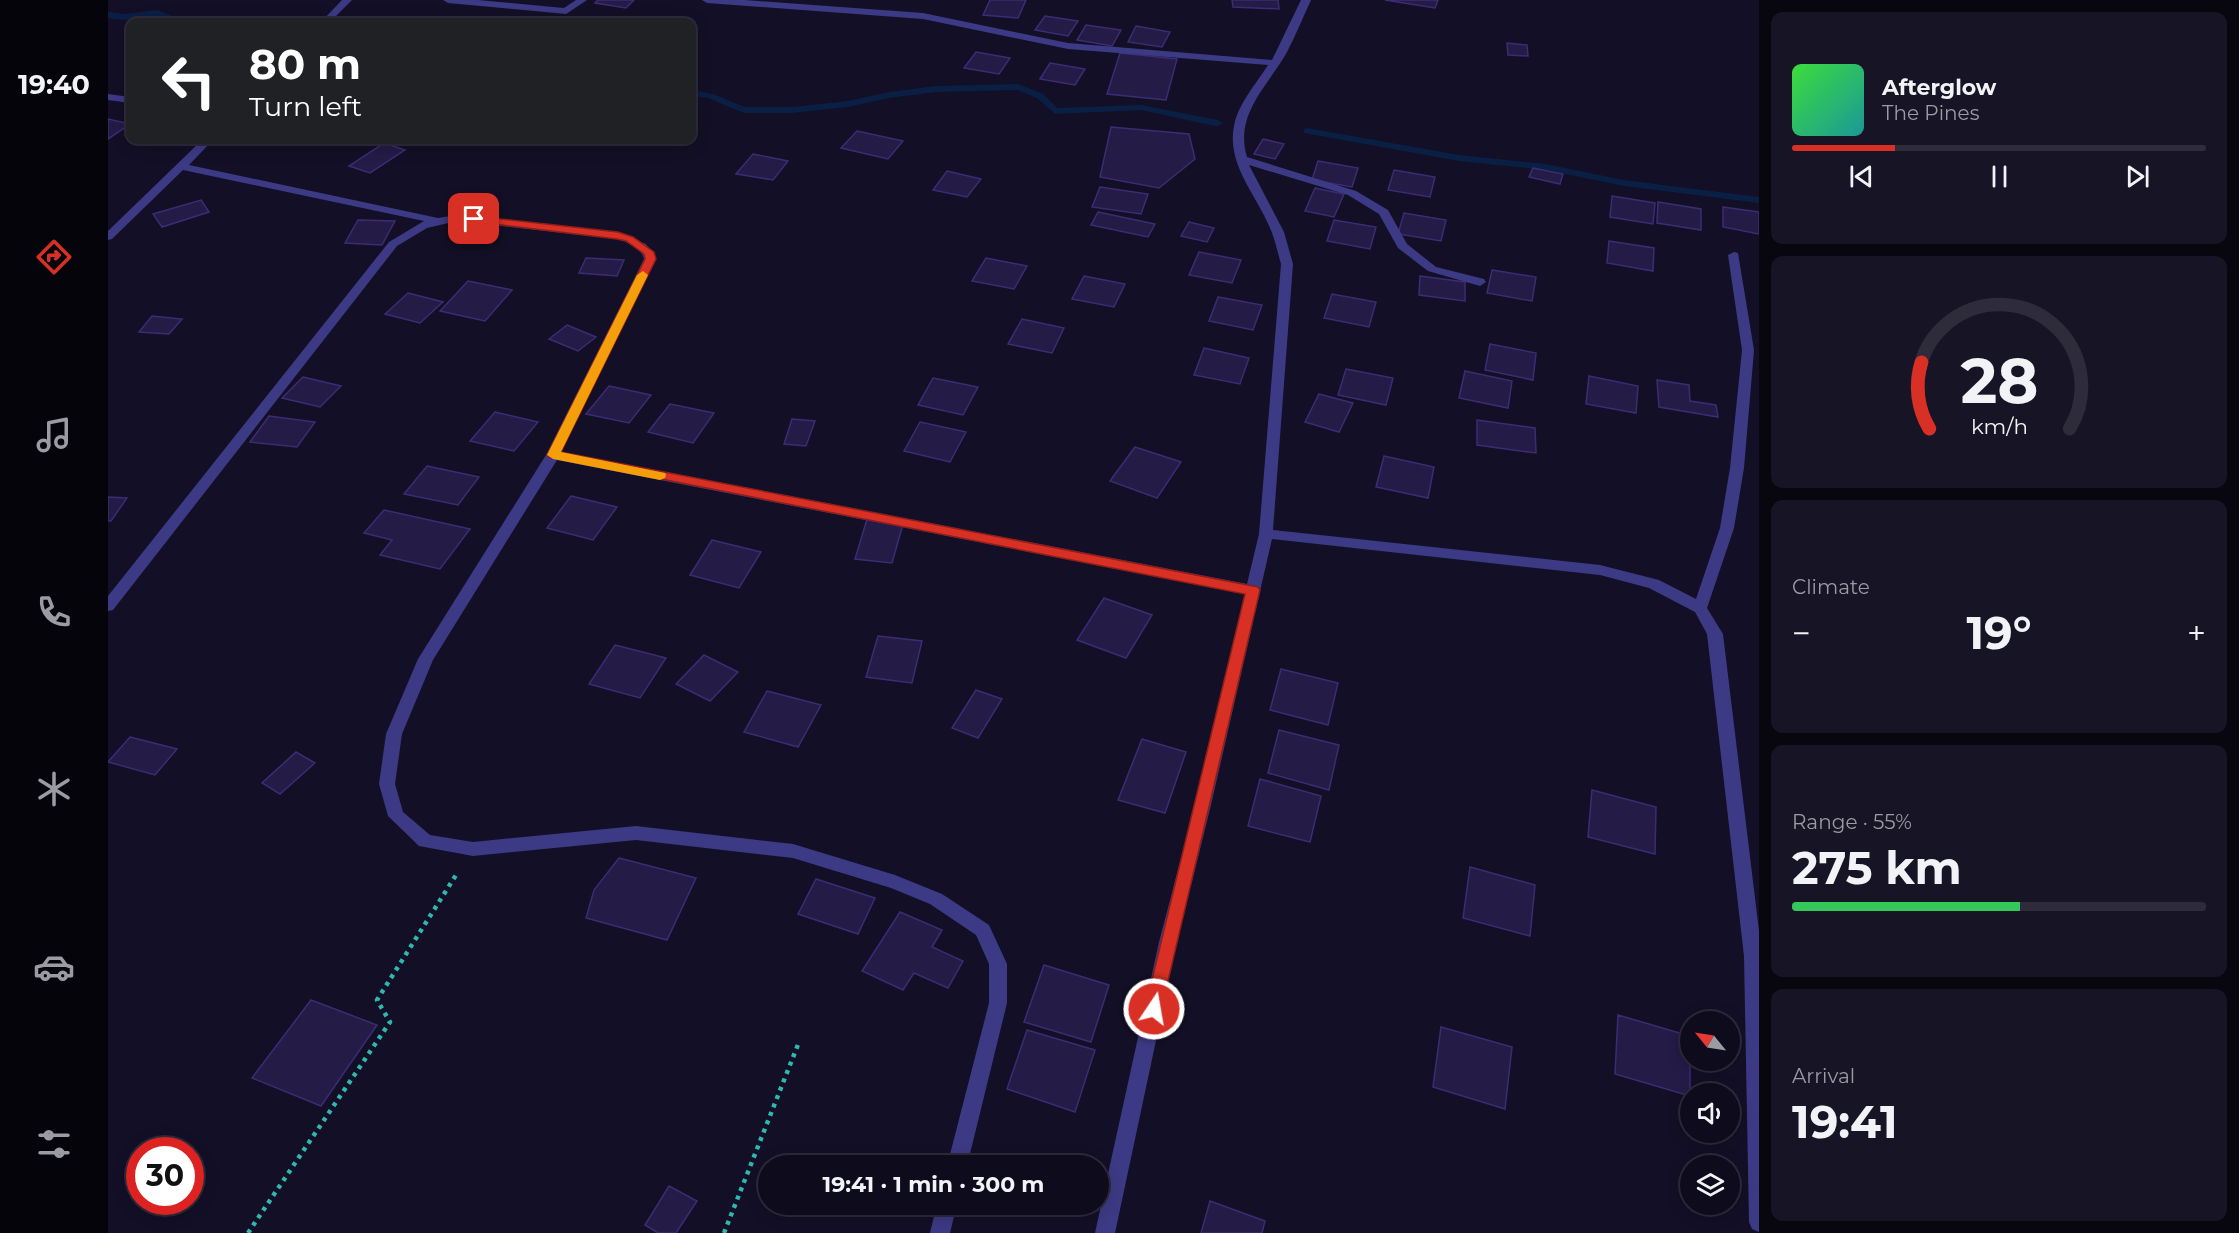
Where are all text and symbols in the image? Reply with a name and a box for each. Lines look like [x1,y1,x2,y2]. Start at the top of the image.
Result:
text: 80 m [249,38,361,90]
icon: left [150,42,228,120]
text: 19:40 [18,68,90,101]
text: Afterglow [1882,74,1996,101]
text: Turn left [249,90,362,123]
text: The Pines [1882,101,1979,125]
icon: previous [1845,160,1878,193]
icon: pause [1983,160,2016,193]
icon: next [2121,160,2154,193]
pin [448,193,499,244]
icon: arrive [457,202,490,235]
icon: directions [33,236,75,278]
text: 28 [1960,343,2038,419]
icon: music [33,414,75,456]
text: km/h [1970,414,2028,440]
text: Climate [1792,575,1870,599]
icon: phone [33,591,75,633]
text: 19° [1966,605,2032,660]
text: − [1792,613,1811,653]
text: + [2187,613,2206,653]
icon: climate [33,768,75,810]
text: Range · 55% [1792,810,1912,834]
text: 275 km [1792,840,1962,895]
icon: car [33,946,75,988]
position arrow [1122,977,1186,1041]
north arrow [1680,1011,1740,1071]
map controls [1680,1011,1740,1215]
text: Arrival [1792,1064,1855,1088]
button: sound [1680,1083,1740,1143]
text: 19:41 [1792,1094,1898,1149]
icon: filters [33,1123,75,1165]
speed limit sign: 30 [126,1137,204,1215]
button: layers [1680,1155,1740,1215]
text: 19:41 · 1 min · 300 m [823,1171,1044,1198]

